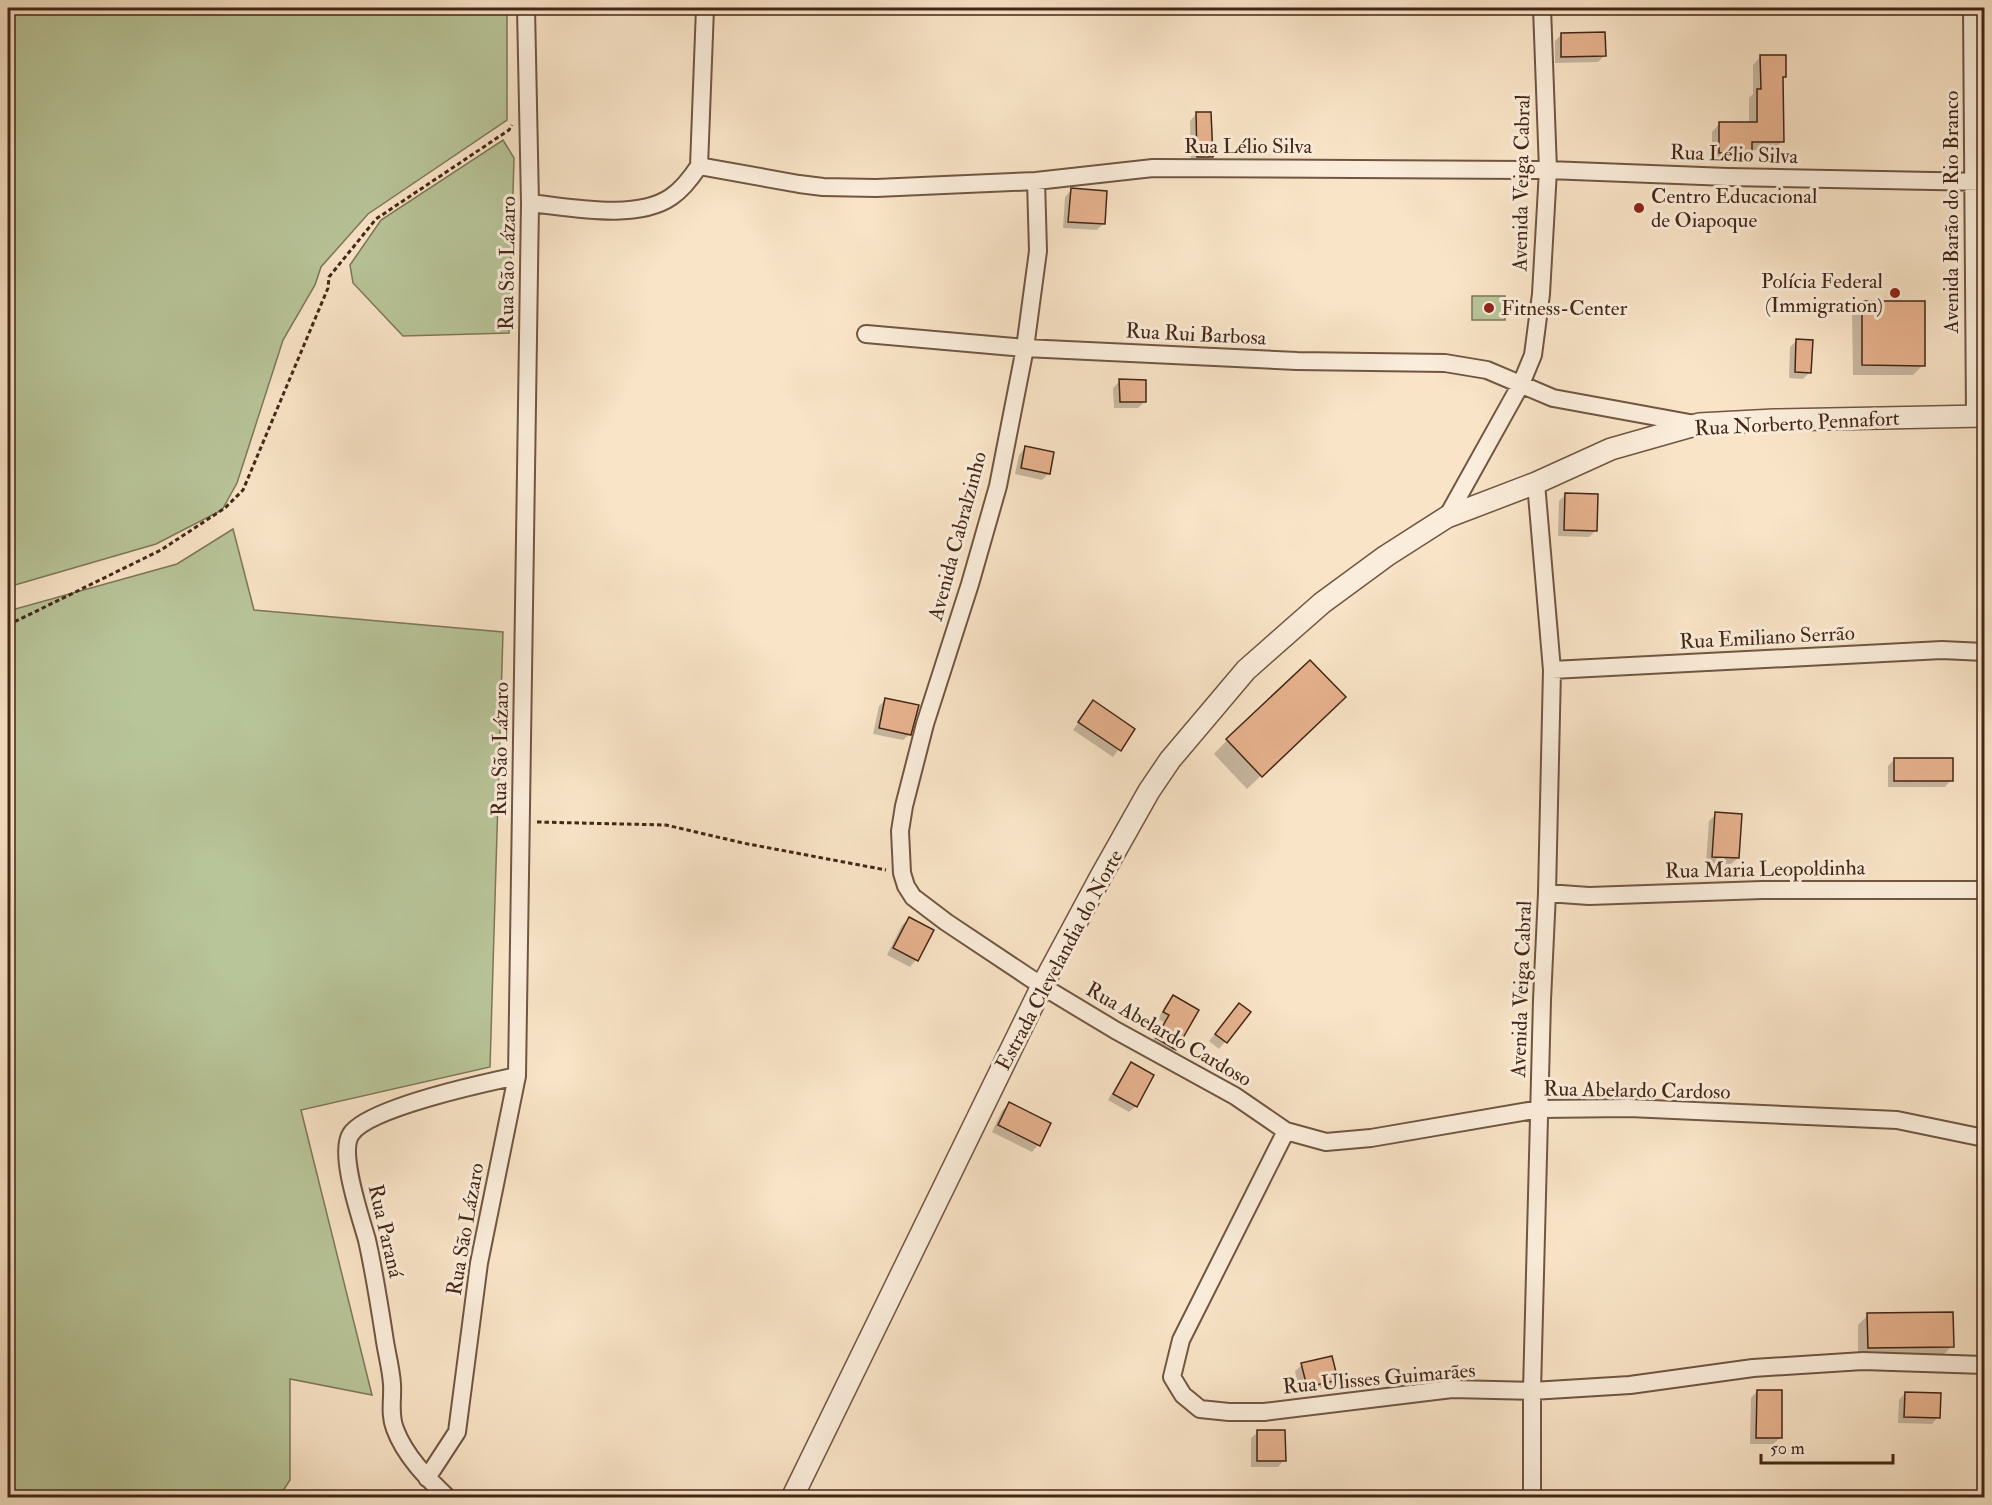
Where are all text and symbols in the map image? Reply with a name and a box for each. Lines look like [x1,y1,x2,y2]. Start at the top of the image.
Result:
street label: Avenida Barão do Rio Branco [1938,91,1965,334]
street label: Avenida Veiga Cabral [1506,94,1537,273]
street label: Rua Lélio Silva [1184,133,1312,160]
street label: Rua Lélio Silva [1669,139,1799,170]
place label: Centro Educacional de Oiapoque [1651,183,1818,234]
street label: Rua São Lázaro [493,196,522,330]
marker: Centro Educacional de Oiapoque [1632,201,1646,215]
place label: Polícia Federal (Immigration) [1761,268,1884,319]
marker: Polícia Federal (Immigration) [1888,286,1902,300]
place label: Fitness-Center [1501,295,1628,322]
marker: Fitness-Center [1482,301,1496,315]
street label: Rua Rui Barbosa [1125,317,1267,352]
street label: Rua Norberto Pennafort [1694,405,1900,442]
street label: Avenida Cabralzinho [922,449,993,625]
street label: Rua Emiliano Serrão [1679,619,1855,656]
street label: Rua São Lázaro [486,682,515,816]
street label: Estrada Clevelandia do Norte [990,845,1129,1075]
street label: Rua Maria Leopoldinha [1665,854,1866,885]
street label: Avenida Veiga Cabral [1505,899,1538,1079]
street label: Rua Abelardo Cardoso [1081,976,1257,1093]
street label: Rua Abelardo Cardoso [1543,1075,1731,1106]
street label: Rua São Lázaro [441,1161,490,1297]
street label: Rua Paraná [362,1182,409,1281]
street label: Rua Ulisses Guimarães [1281,1357,1477,1400]
scale bar [1761,1427,1893,1465]
text: 50 m [1770,1437,1805,1460]

